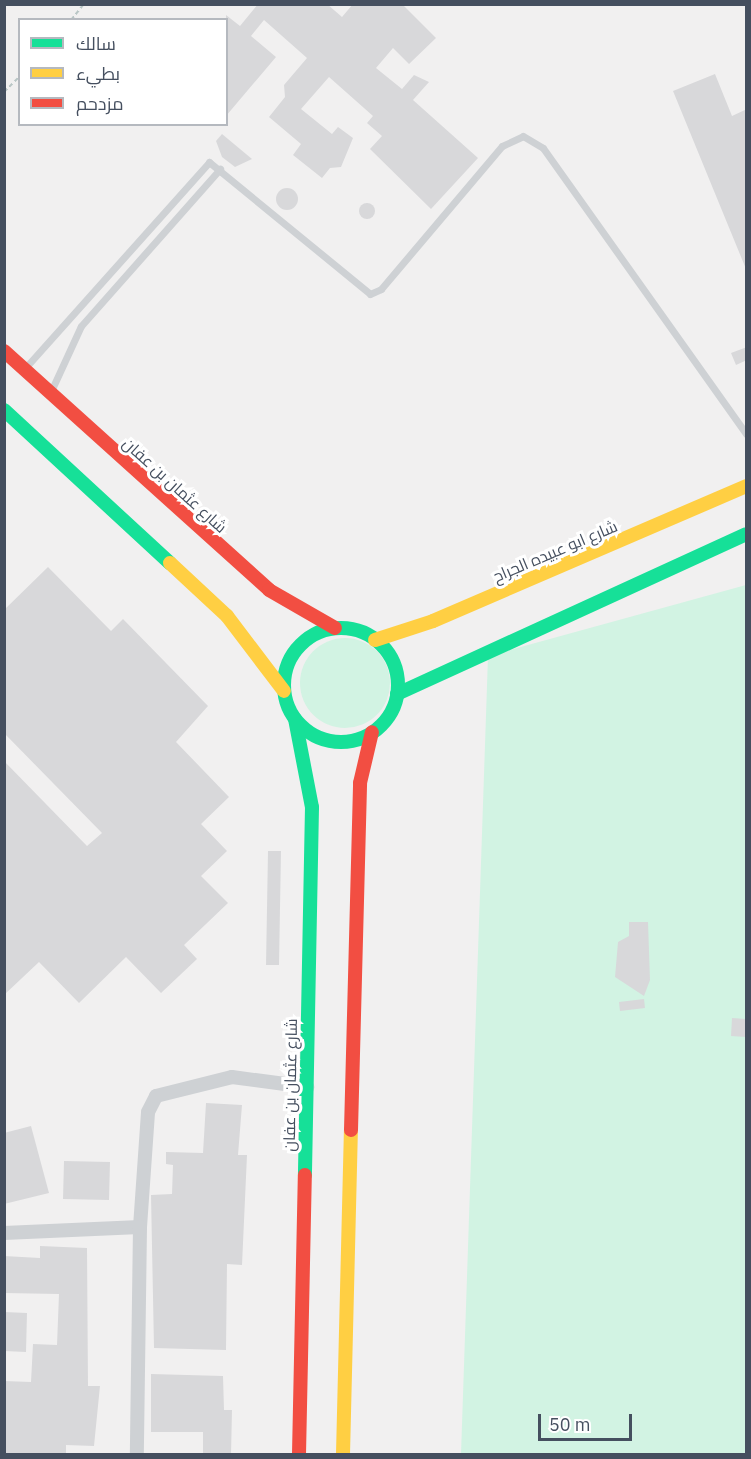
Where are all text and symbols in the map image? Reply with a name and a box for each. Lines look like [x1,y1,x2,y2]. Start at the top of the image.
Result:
legend [18,18,228,126]
text: سالك [76,32,116,55]
text: بطيء [76,62,120,85]
text: مزدحم [76,92,124,115]
street label: شارع عثمان بن عفان [119,433,231,537]
street label: شارع ابو عبيده الجراح [490,516,620,586]
street label: شارع عثمان بن عفان [279,1018,301,1152]
scale bar [541,1402,636,1440]
text: 50 m [549,1413,591,1436]

